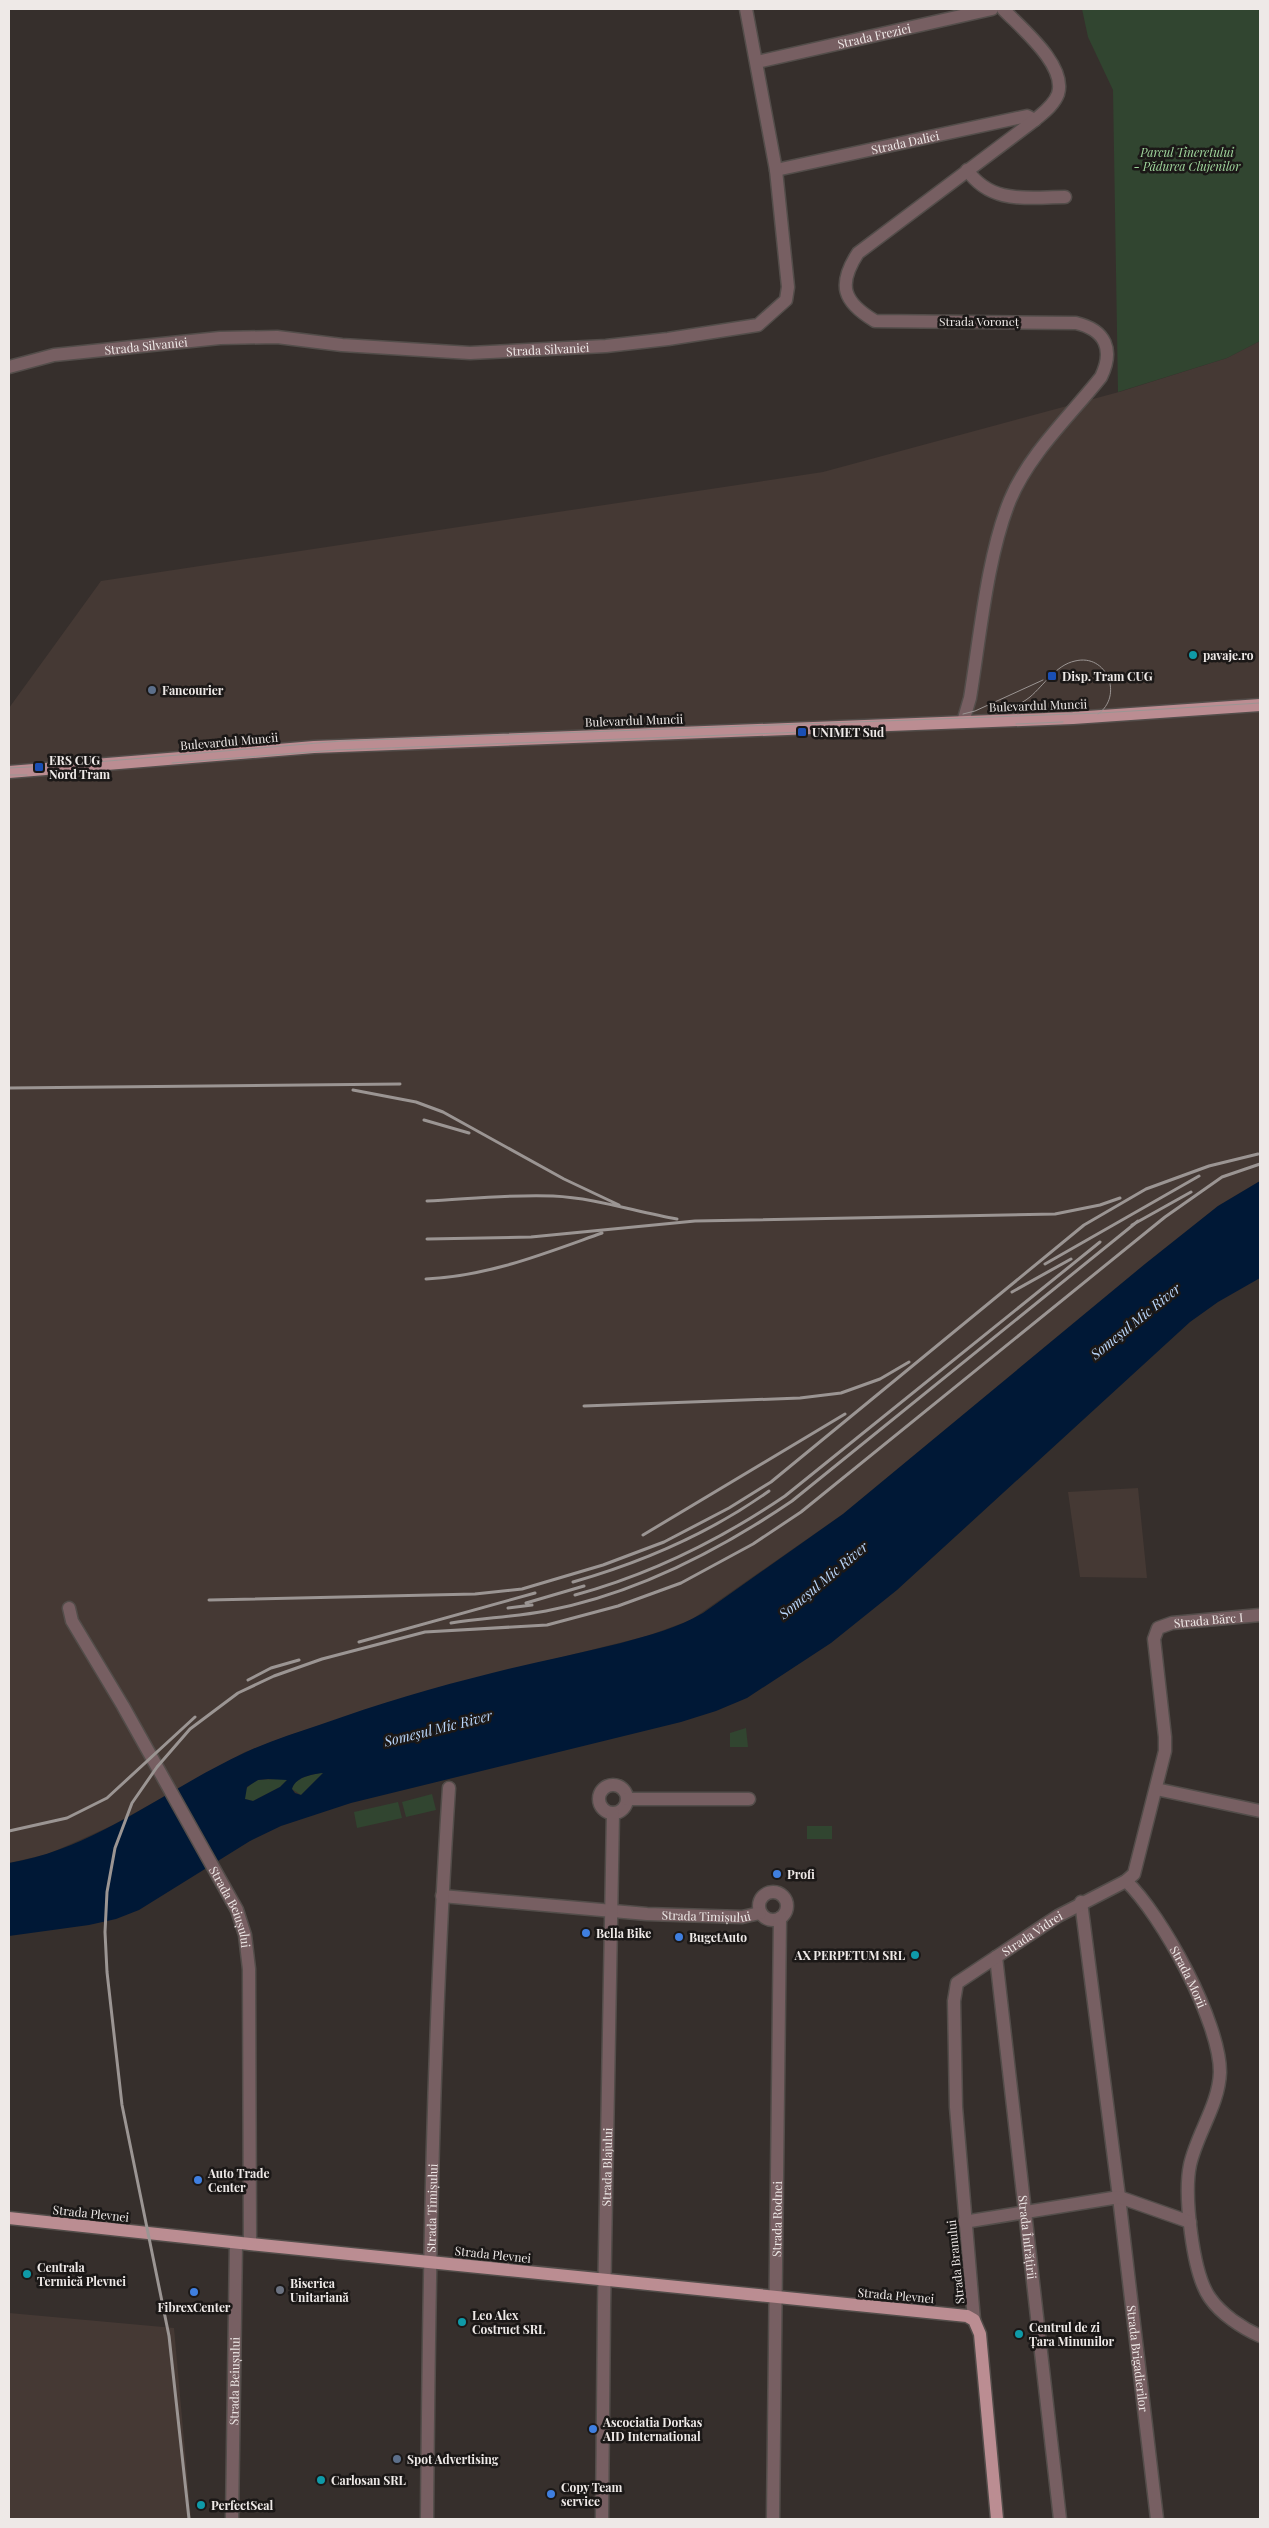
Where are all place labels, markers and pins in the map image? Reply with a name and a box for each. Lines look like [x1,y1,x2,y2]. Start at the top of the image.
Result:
place label: pavaje.ro [1203,647,1254,663]
marker: pavaje.ro [1187,649,1199,661]
place label: Disp. Tram CUG [1062,668,1153,684]
marker: Disp. Tram CUG [1046,670,1058,682]
place label: Fancourier [162,682,224,698]
marker: Fancourier [146,684,158,696]
place label: UNIMET Sud [812,724,884,740]
marker: UNIMET Sud [796,726,808,738]
place label: ERS CUG Nord Tram [49,752,110,782]
marker: ERS CUG Nord Tram [33,761,45,773]
place label: Profi [787,1866,815,1882]
marker: Profi [771,1868,783,1880]
place label: Bella Bike [596,1925,651,1941]
marker: Bella Bike [580,1927,592,1939]
place label: BugetAuto [689,1929,747,1945]
marker: BugetAuto [673,1931,685,1943]
place label: AX PERPETUM SRL [793,1947,906,1963]
marker: AX PERPETUM SRL [909,1949,921,1961]
place label: Auto Trade Center [207,2165,269,2195]
marker: Auto Trade Center [192,2174,204,2186]
place label: Centrala Termică Plevnei [37,2259,126,2289]
marker: Centrala Termică Plevnei [21,2268,33,2280]
place label: Biserica Unitariană [290,2275,350,2305]
marker: Biserica Unitariană [274,2284,286,2296]
marker: FibrexCenter [188,2286,200,2298]
place label: FibrexCenter [158,2299,231,2315]
place label: Leo Alex Costruct SRL [472,2307,546,2337]
marker: Leo Alex Costruct SRL [456,2316,468,2328]
place label: Centrul de zi Țara Minunilor [1029,2319,1115,2349]
marker: Centrul de zi Țara Minunilor [1013,2328,1025,2340]
place label: Ascociatia Dorkas AID International [602,2414,703,2444]
marker: Ascociatia Dorkas AID International [587,2423,599,2435]
place label: Spot Advertising [407,2451,499,2467]
marker: Spot Advertising [391,2453,403,2465]
place label: Carlosan SRL [331,2472,407,2488]
marker: Carlosan SRL [315,2474,327,2486]
place label: Copy Team service [561,2479,622,2509]
marker: Copy Team service [545,2488,557,2500]
place label: PerfectSeal [211,2497,274,2513]
marker: PerfectSeal [195,2499,207,2511]

